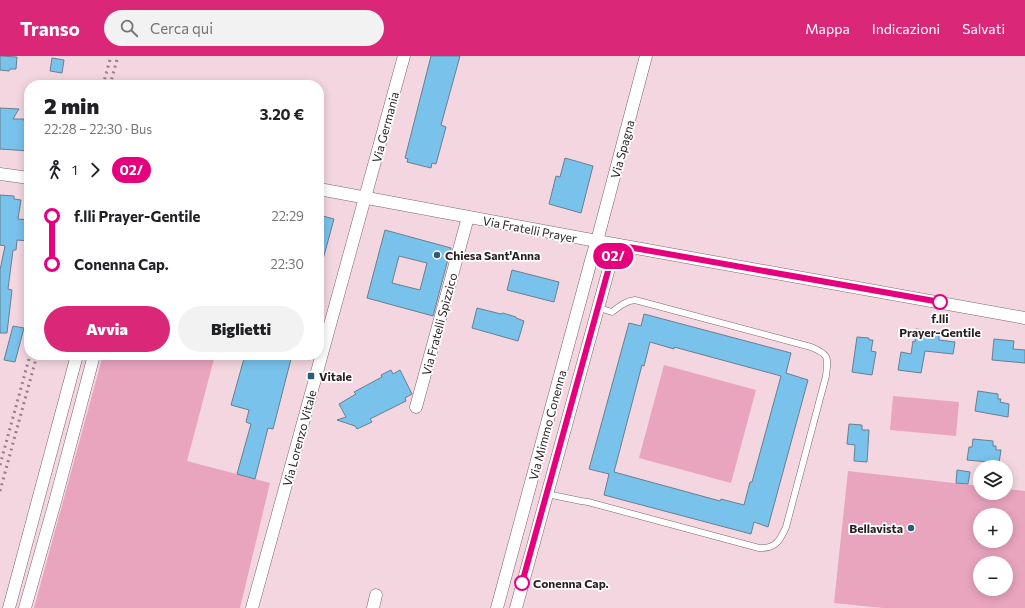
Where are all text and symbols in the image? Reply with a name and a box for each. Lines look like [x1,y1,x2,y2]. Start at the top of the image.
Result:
search box [104,10,384,46]
text: Transo [20,17,80,40]
icon: search [118,17,140,39]
text: Cerca qui [150,19,213,37]
text: Mappa [805,20,850,37]
text: Indicazioni [872,20,940,37]
text: Salvati [962,20,1005,37]
street label: Via Germania [369,90,401,164]
text: 2 min [44,92,99,119]
text: 3.20 € [260,105,304,123]
street label: Via Spagna [607,118,637,180]
text: 22:28 – 22:30 · Bus [44,121,152,137]
icon: walk [44,159,66,181]
icon: forward [84,159,106,181]
text: 02/ [120,161,143,178]
text: 1 [72,162,78,178]
text: f.lli Prayer-Gentile [74,207,200,225]
text: 22:29 [271,208,304,224]
street label: Via Fratelli Prayer [482,213,578,245]
line badge: 02/ [590,243,636,269]
text: 02/ [601,247,625,264]
place label: Chiesa Sant'Anna [445,248,540,262]
marker: Chiesa Sant'Anna [432,250,442,260]
text: Conenna Cap. [74,255,169,273]
text: 22:30 [271,256,304,272]
street label: Via Fratelli Spizzico [419,271,459,377]
marker: f.lli Prayer-Gentile [932,294,948,310]
button: Avvia [44,306,170,352]
button: Biglietti [178,306,304,352]
place label: f.lli Prayer-Gentile [899,311,981,339]
street label: Via Mimmo Conenna [526,368,568,482]
place label: Vitale [319,369,352,383]
marker: Vitale [306,371,316,381]
street label: Via Lorenzo Vitale [279,388,319,488]
map controls [973,460,1013,596]
button: layers [973,460,1013,500]
button: + [973,508,1013,548]
place label: Bellavista [849,521,903,535]
marker: Bellavista [906,523,916,533]
button: − [973,556,1013,596]
marker: Conenna Cap. [514,575,530,591]
place label: Conenna Cap. [533,576,609,590]

